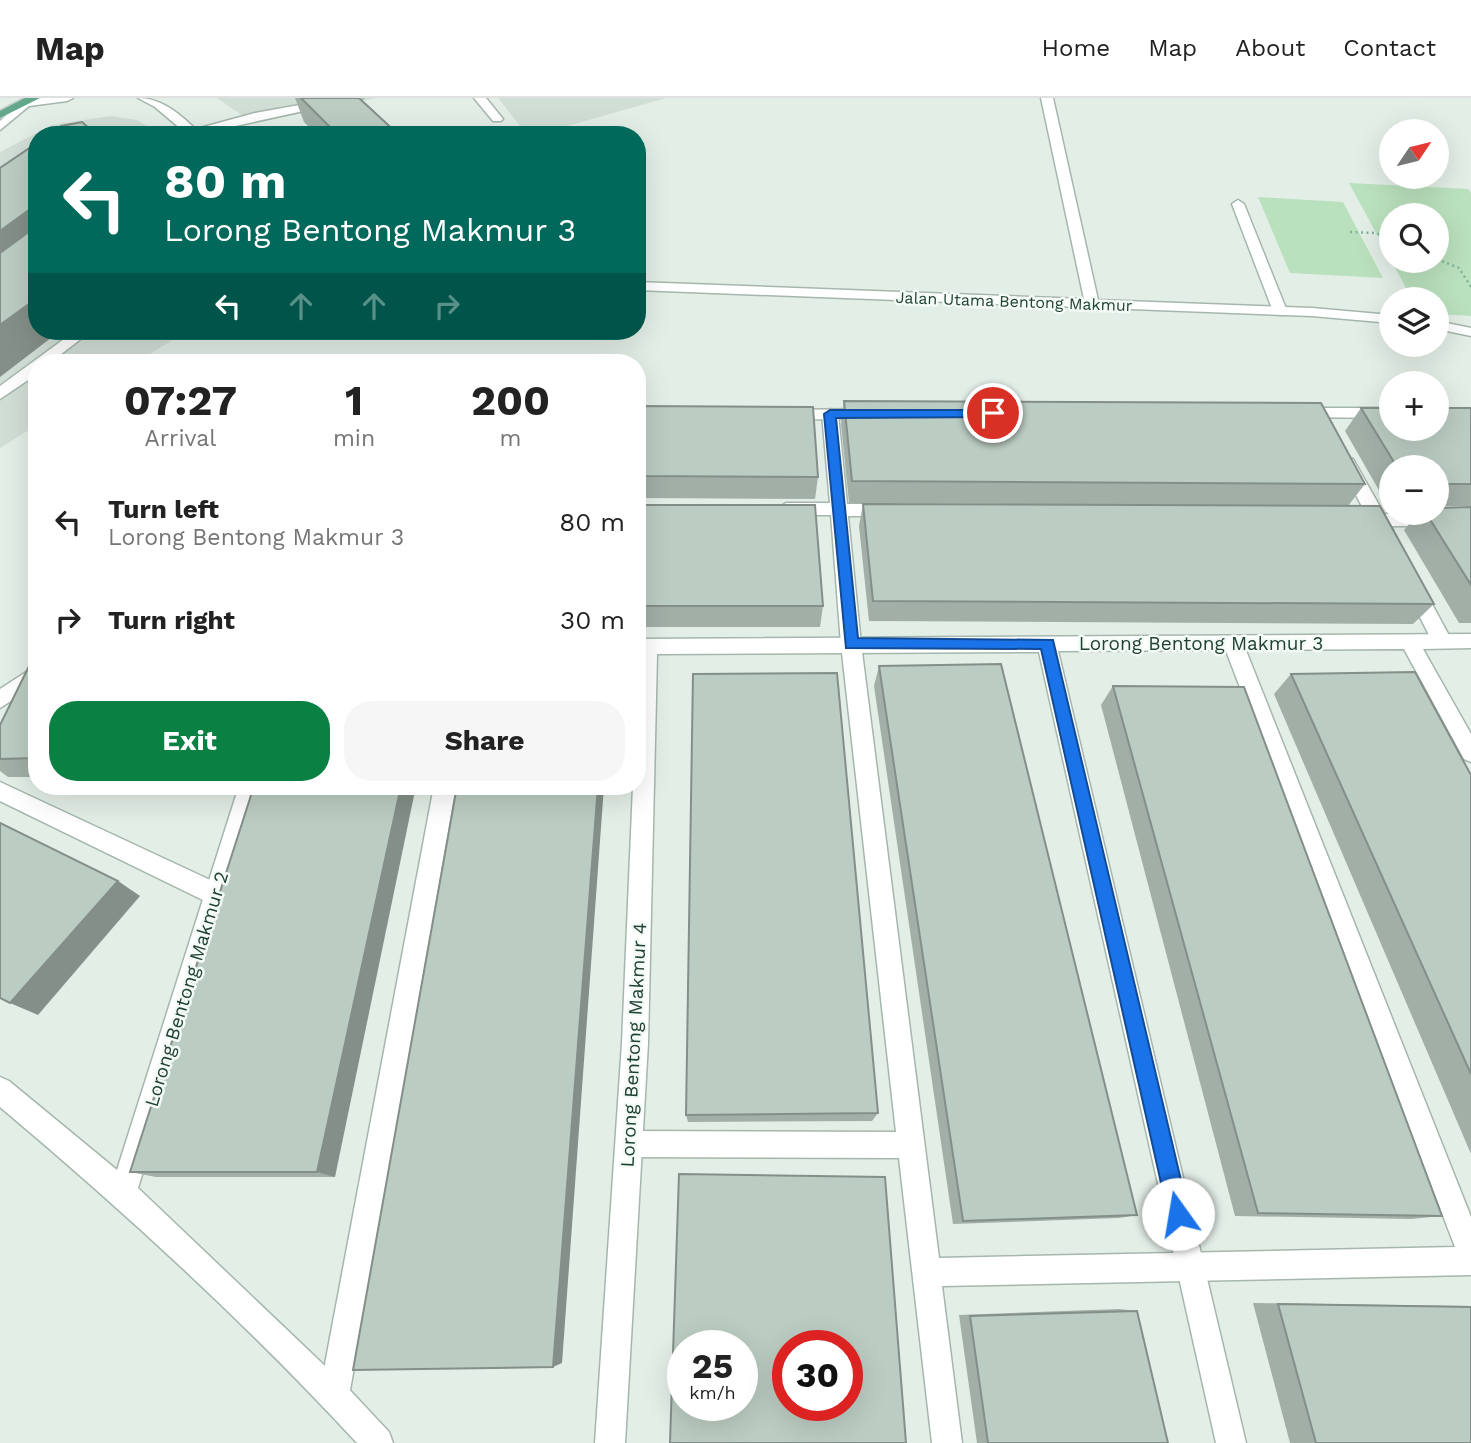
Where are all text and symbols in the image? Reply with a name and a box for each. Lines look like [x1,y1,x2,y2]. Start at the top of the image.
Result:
text: Map [35,29,105,68]
text: Home [1042,34,1110,62]
text: Map [1148,34,1197,62]
text: About [1235,34,1305,62]
text: Contact [1343,34,1436,62]
north arrow [1379,119,1449,189]
map controls [1379,119,1449,525]
text: 80 m [164,152,286,210]
icon: left [49,154,140,245]
button: search [1379,203,1449,273]
text: Lorong Bentong Makmur 3 [164,211,576,249]
icon: left [209,287,247,325]
icon: ahead [282,287,320,325]
icon: ahead [355,287,393,325]
icon: right [428,287,466,325]
button: layers [1379,287,1449,357]
street label: Jalan Utama Bentong Makmur [895,288,1133,315]
button: + [1379,371,1449,441]
text: 07:27 [124,376,237,425]
text: 1 [345,376,363,425]
text: 200 [471,376,550,425]
pin [963,383,1023,443]
icon: arrive [974,394,1012,432]
text: Arrival [145,425,216,452]
text: min [333,425,375,452]
text: m [500,425,522,452]
button: − [1379,455,1449,525]
text: Turn left [108,494,219,524]
icon: left [49,503,87,541]
text: 80 m [559,507,625,537]
text: Lorong Bentong Makmur 3 [108,524,404,551]
icon: right [49,601,87,639]
text: Turn right [108,605,235,635]
text: 30 m [560,605,625,635]
street label: Lorong Bentong Makmur 3 [1079,632,1323,655]
button: Exit [49,701,330,781]
button: Share [344,701,625,781]
street label: Lorong Bentong Makmur 2 [140,869,233,1110]
street label: Lorong Bentong Makmur 4 [616,922,651,1168]
position arrow [1141,1177,1215,1251]
speed limit sign: 30 [772,1330,863,1421]
text: 25 [692,1345,733,1387]
text: km/h [689,1382,736,1403]

